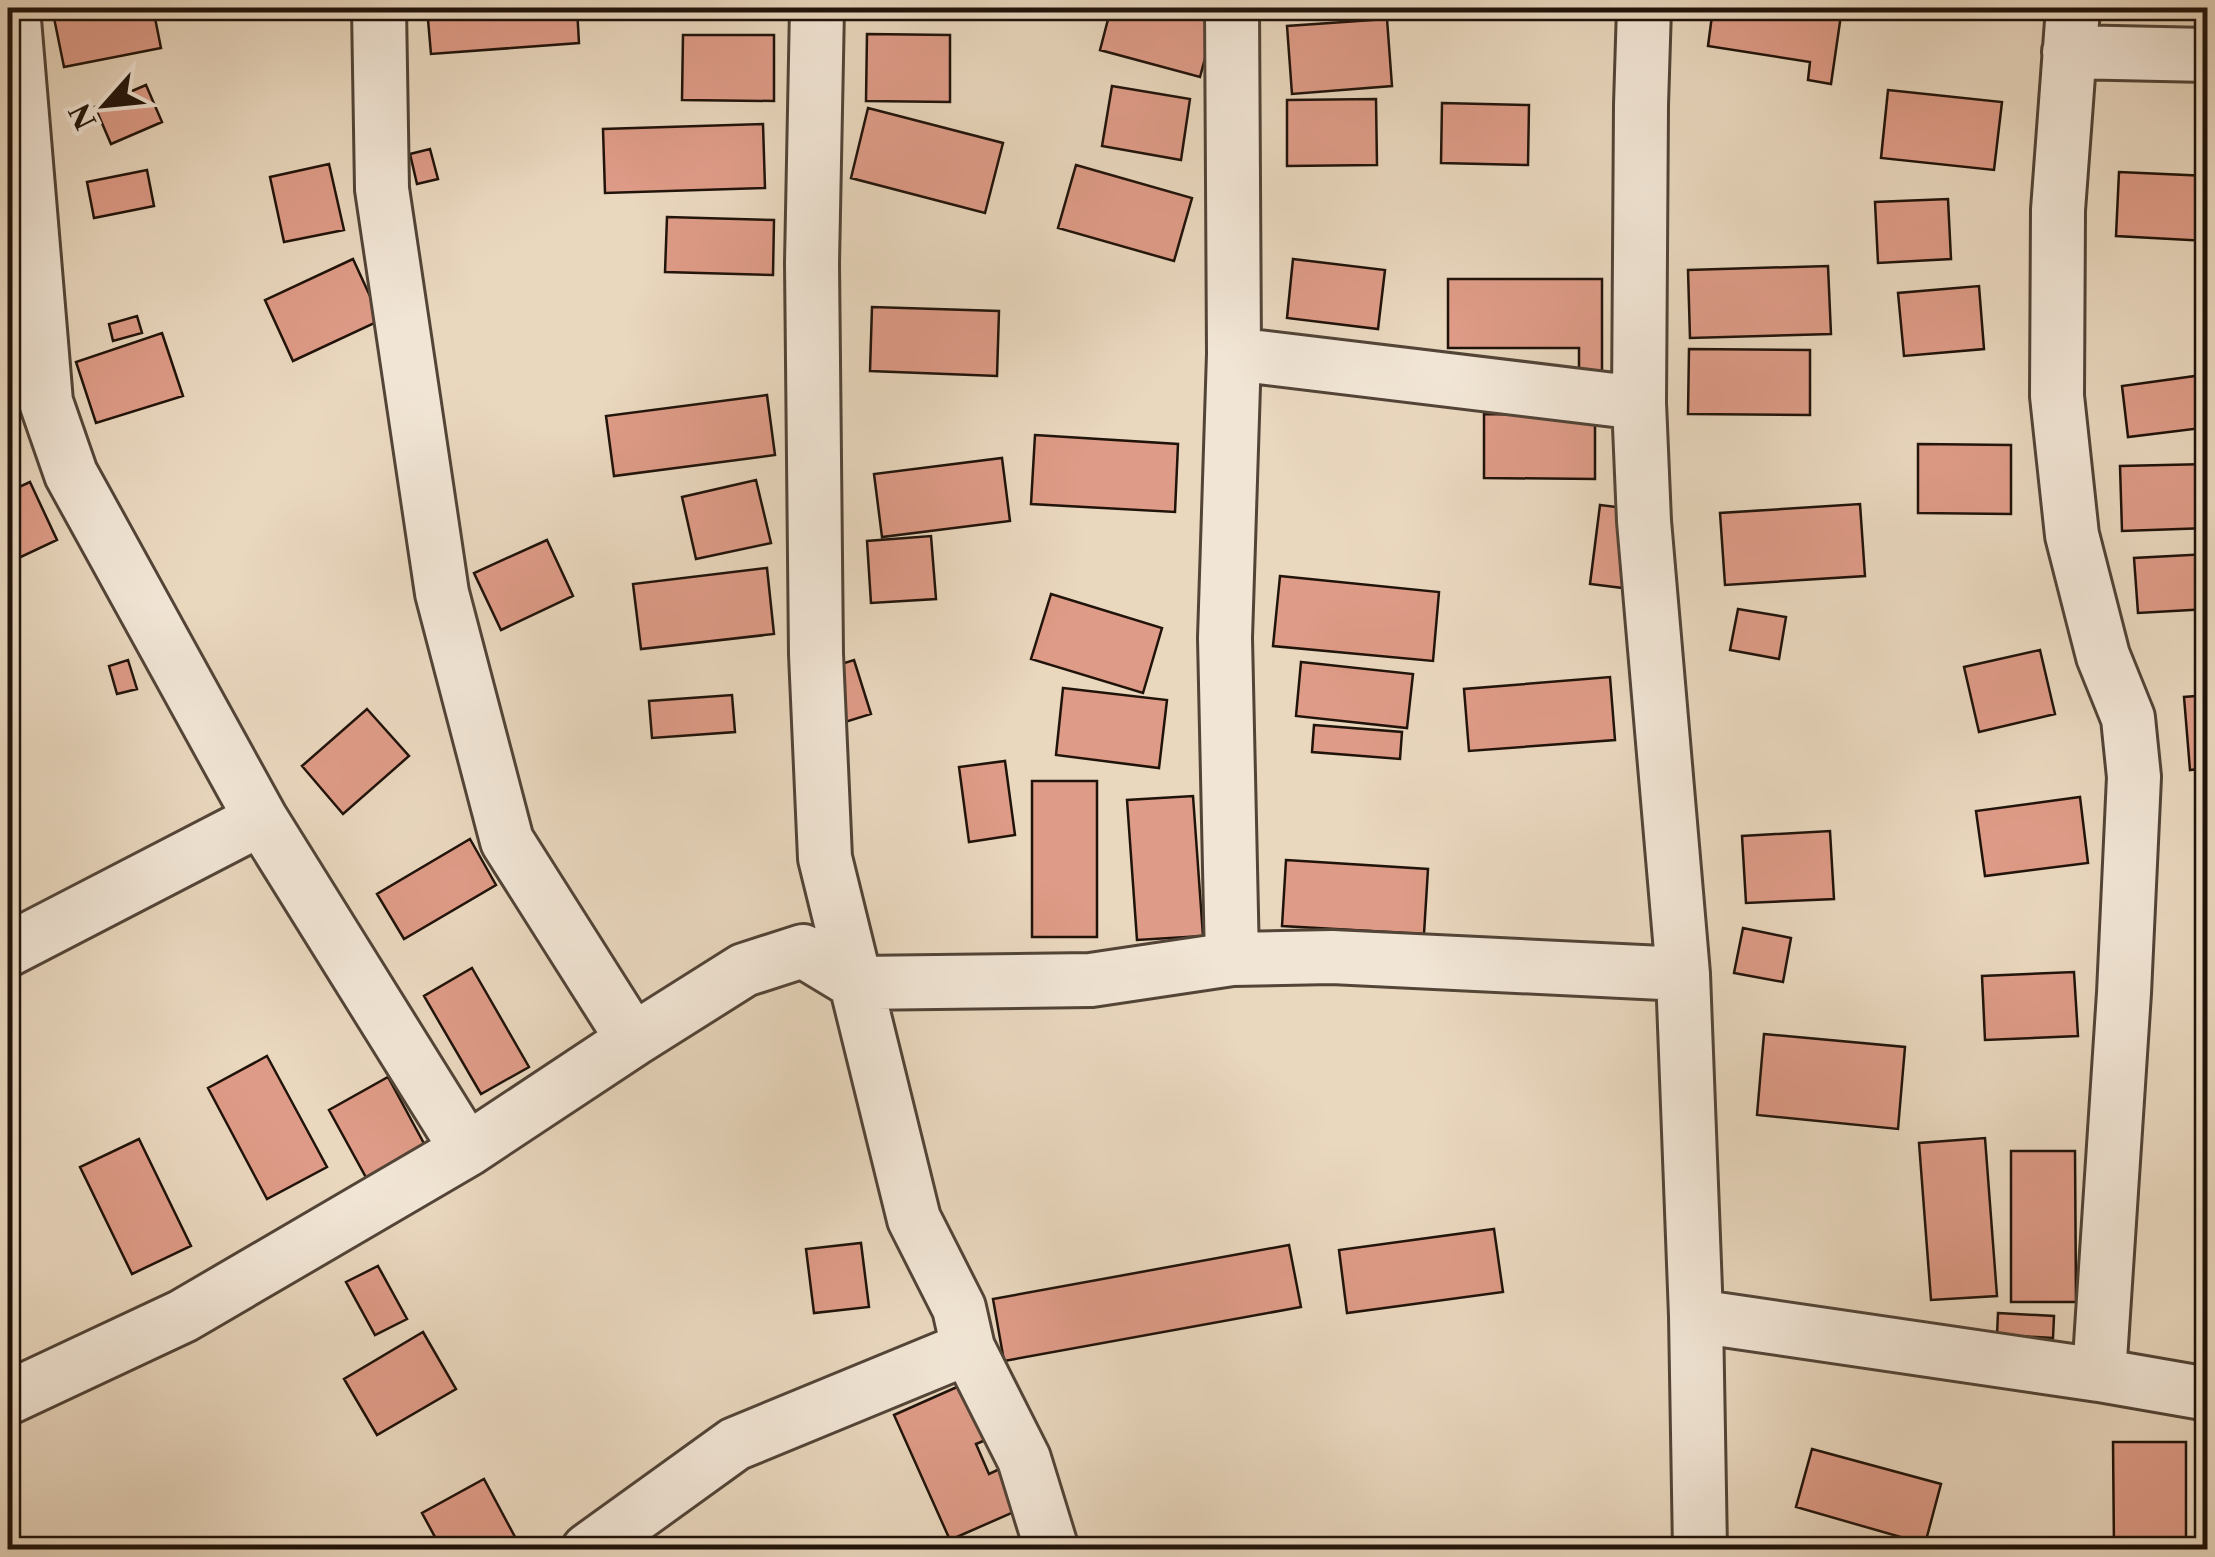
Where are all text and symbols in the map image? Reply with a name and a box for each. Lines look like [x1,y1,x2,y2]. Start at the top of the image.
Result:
north arrow [55,55,155,155]
text: N [62,98,103,135]

